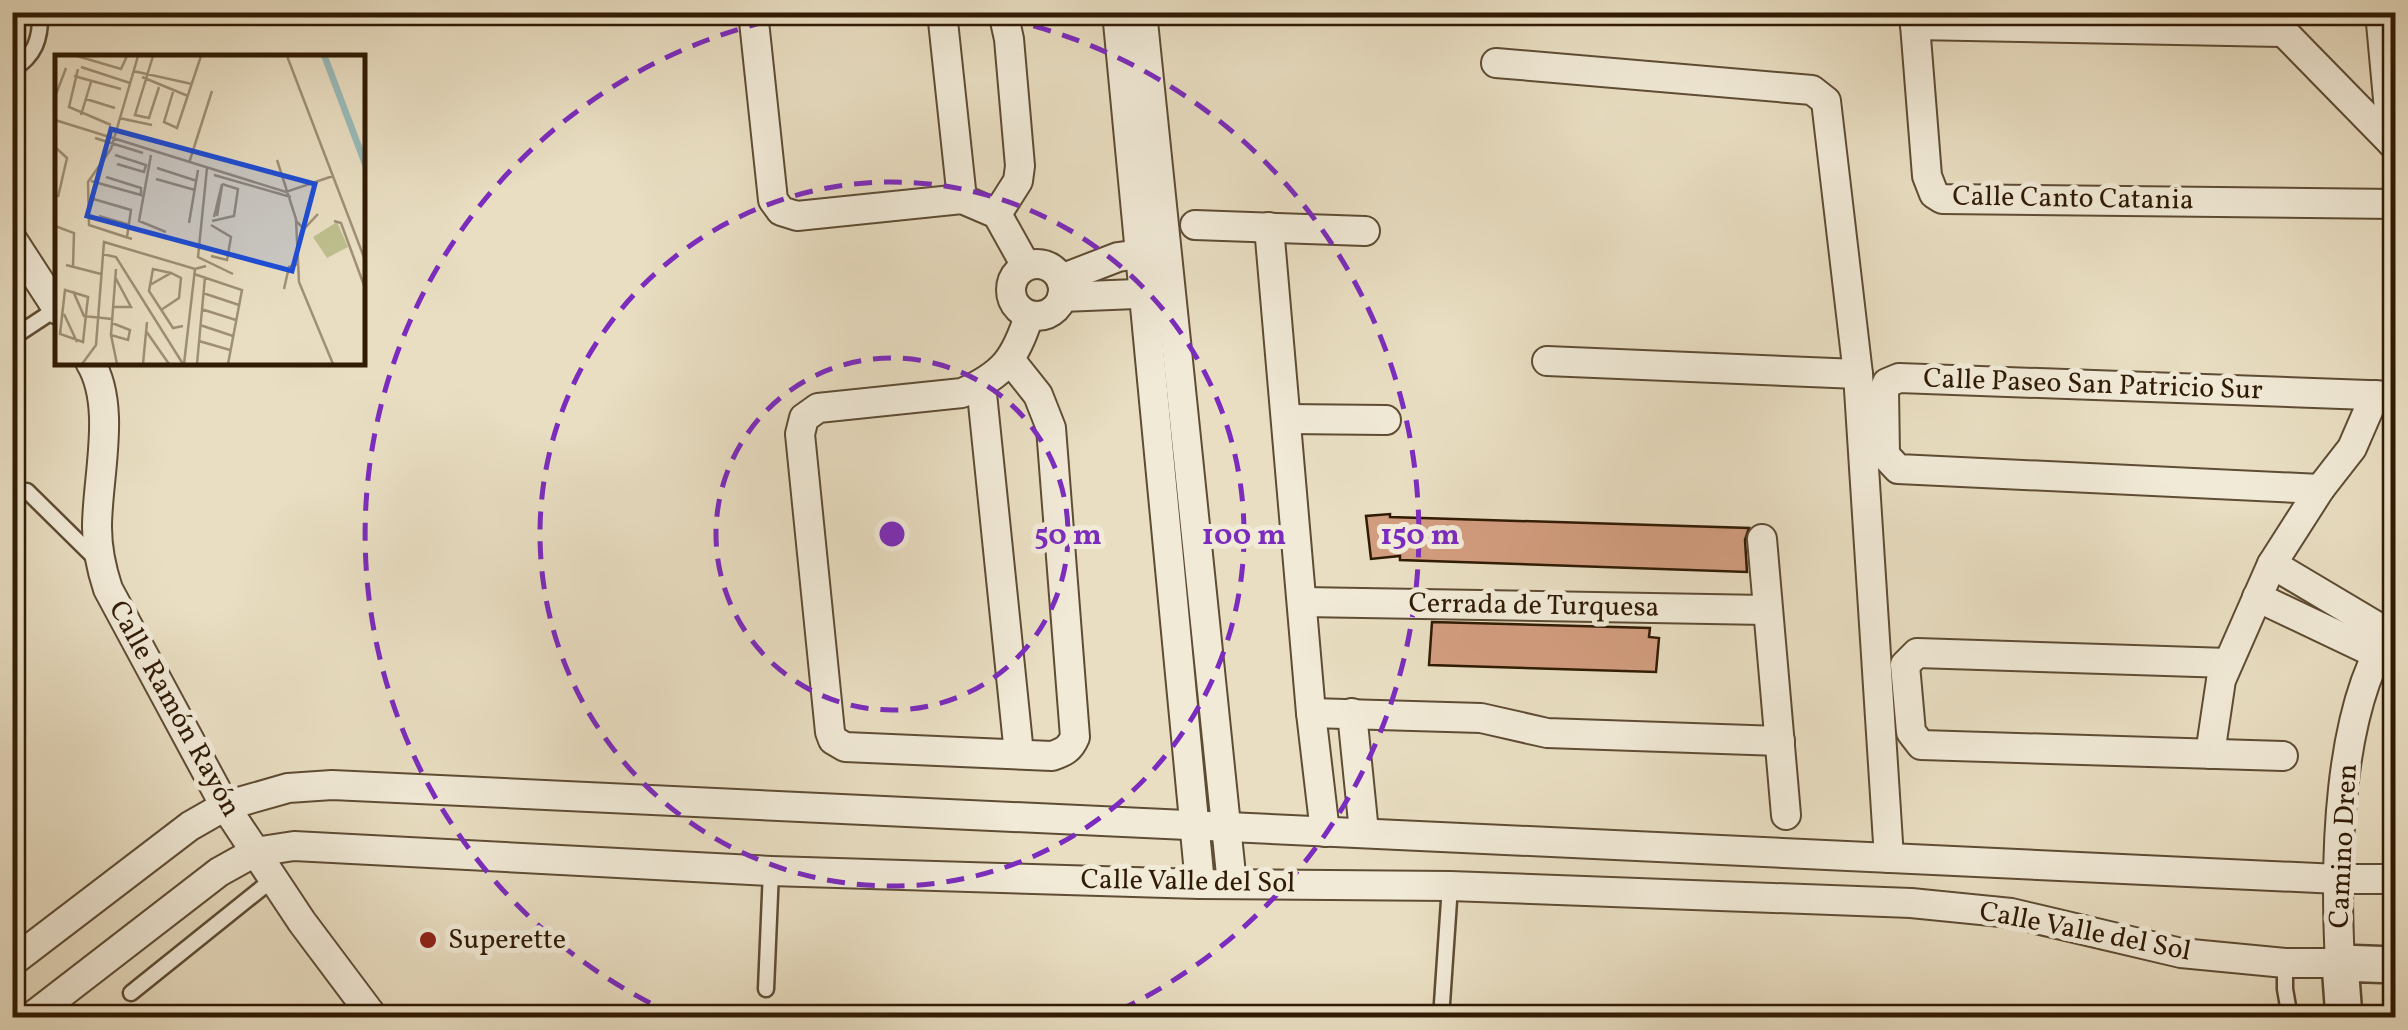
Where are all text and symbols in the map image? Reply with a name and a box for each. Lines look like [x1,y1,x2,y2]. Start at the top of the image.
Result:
inset map [55,55,365,365]
street label: Calle Canto Catania [1952,177,2194,221]
street label: Calle Paseo San Patricio Sur [1923,360,2264,410]
text: 50 m [1034,515,1102,557]
text: 100 m [1202,515,1286,557]
text: 150 m [1380,515,1460,557]
centre of rings [874,516,910,552]
street label: Cerrada de Turquesa [1408,584,1660,628]
street label: Calle Ramón Rayón [98,594,250,824]
street label: Camino Dren [2320,763,2368,929]
street label: Calle Valle del Sol [1080,861,1296,903]
street label: Calle Valle del Sol [1976,892,2194,972]
place label: Superette [448,921,566,960]
marker: Superette [417,929,439,951]

